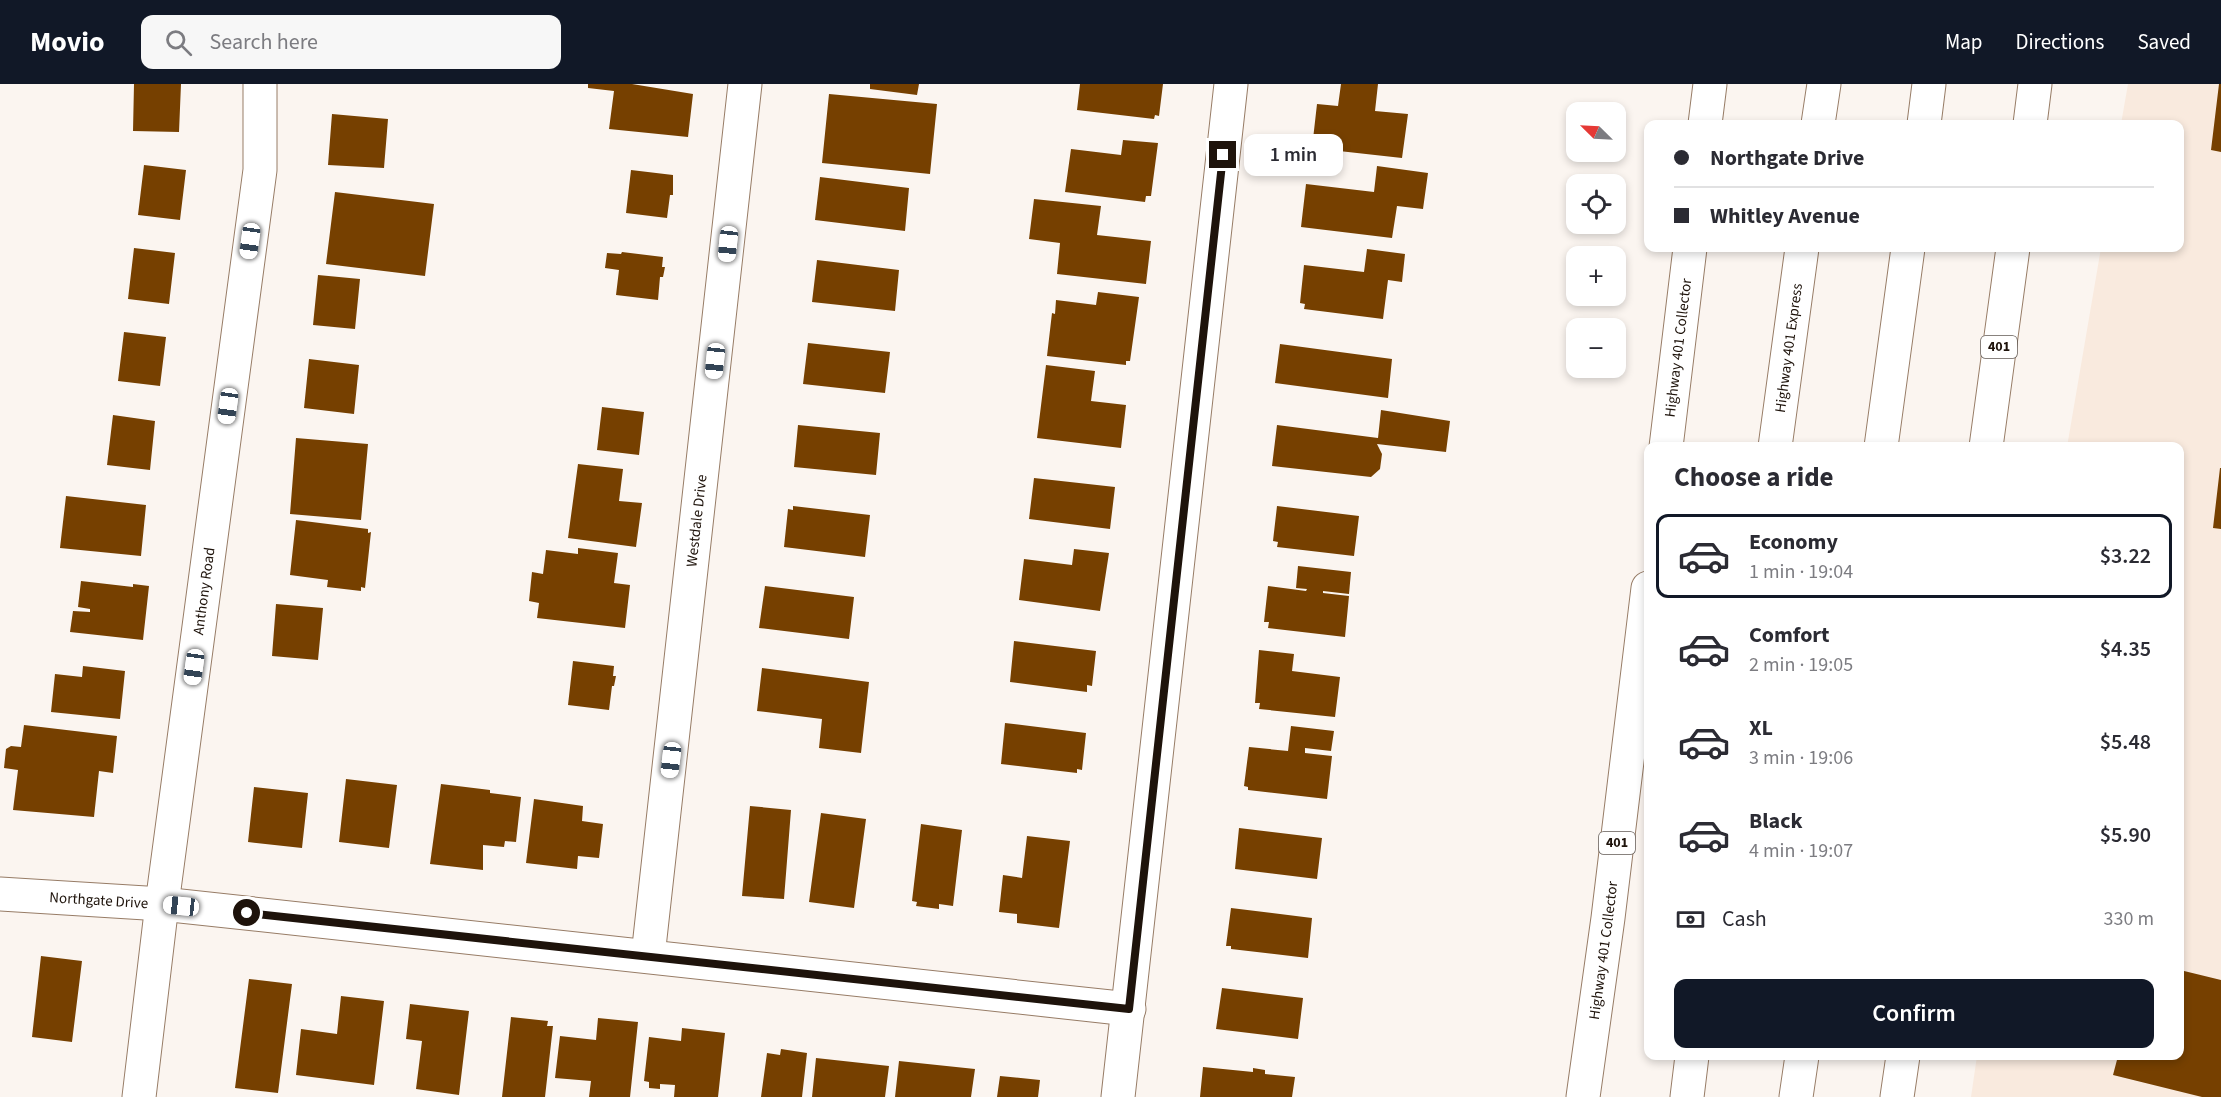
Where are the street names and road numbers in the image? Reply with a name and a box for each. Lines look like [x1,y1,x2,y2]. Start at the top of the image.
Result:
street label: Highway 401 Collector [1659,276,1697,418]
street label: Highway 401 Express [1769,282,1808,414]
road number: 401 [1981,336,2017,358]
street label: Westdale Drive [681,473,712,568]
street label: Anthony Road [188,546,220,636]
road number: 401 [1599,832,1635,854]
street label: Highway 401 Collector [1583,879,1623,1021]
street label: Northgate Drive [49,887,149,914]

